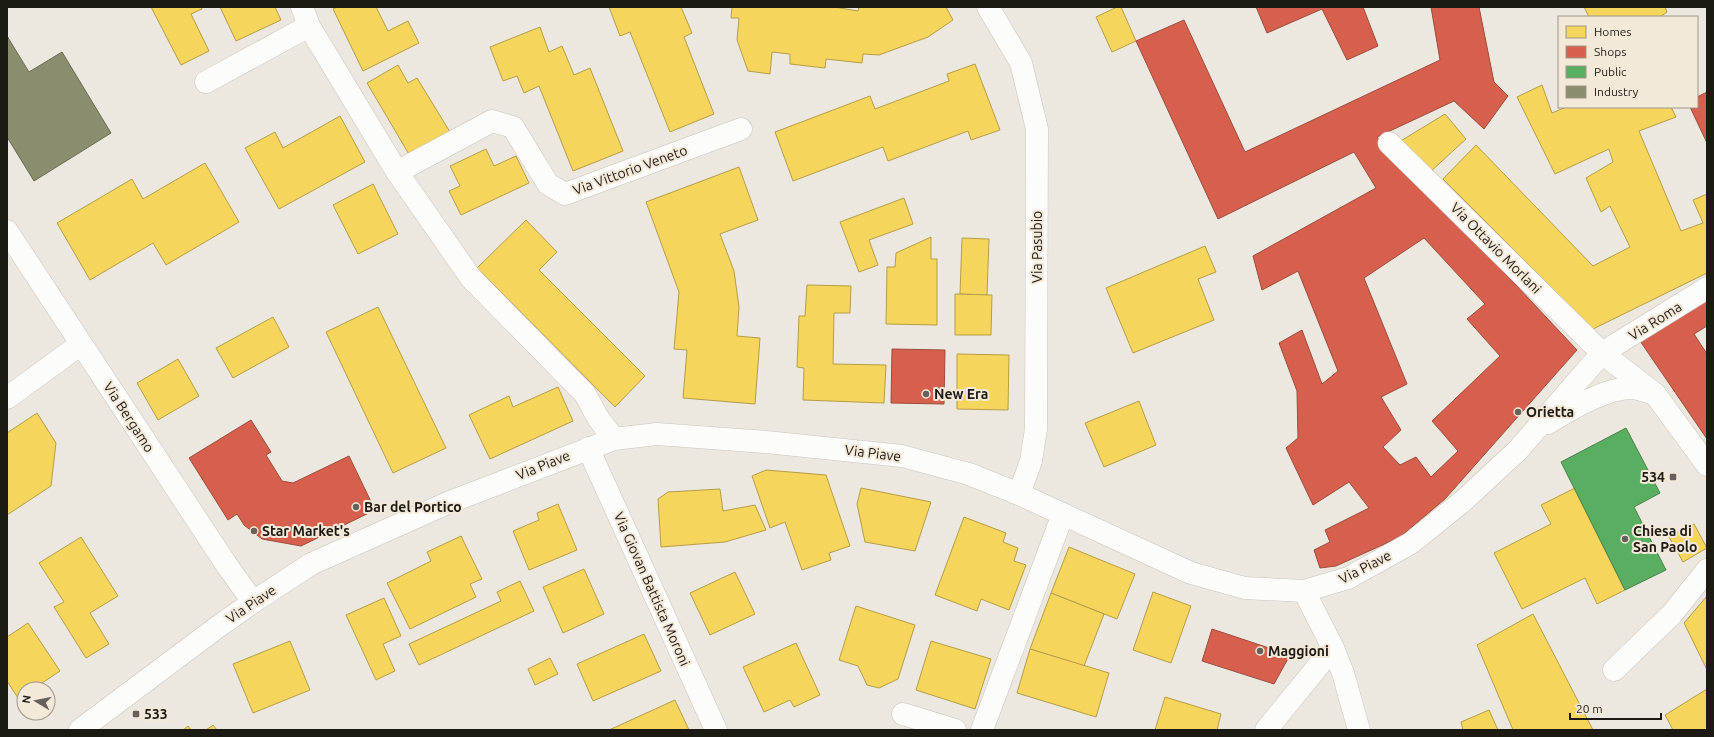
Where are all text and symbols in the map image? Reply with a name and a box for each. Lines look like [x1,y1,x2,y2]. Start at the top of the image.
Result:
legend [1558,16,1698,108]
text: Homes [1594,25,1632,38]
text: Shops [1594,45,1626,58]
text: Public [1594,65,1627,78]
text: Industry [1594,85,1639,98]
street label: Via Vittorio Veneto [571,142,689,198]
street label: Via Ottavio Morlani [1447,199,1545,297]
street label: Via Pasubio [1029,211,1045,283]
street label: Via Roma [1626,299,1684,343]
street label: Via Bergamo [100,379,158,455]
place label: New Era [934,386,988,402]
marker: New Era [921,389,931,399]
place label: Orietta [1526,404,1574,420]
marker: Orietta [1513,407,1523,417]
street label: Via Piave [844,442,902,464]
street label: Via Piave [514,447,572,483]
place label: 534 [1641,469,1665,485]
marker: 534 [1668,472,1678,482]
place label: Bar del Portico [364,499,462,515]
marker: Bar del Portico [351,502,361,512]
street label: Via Giovan Battista Moroni [611,510,693,668]
place label: Star Market's [262,523,350,539]
place label: Chiesa di San Paolo [1633,523,1698,555]
marker: Star Market's [249,526,259,536]
marker: Chiesa di San Paolo [1620,534,1630,544]
street label: Via Piave [1336,547,1394,587]
street label: Via Piave [223,582,279,626]
place label: Maggioni [1268,643,1329,659]
marker: Maggioni [1255,646,1265,656]
north arrow [16,681,56,721]
text: N [20,694,33,704]
scale bar [1570,695,1661,721]
text: 20 m [1576,702,1603,715]
place label: 533 [144,706,168,722]
marker: 533 [131,709,141,719]

